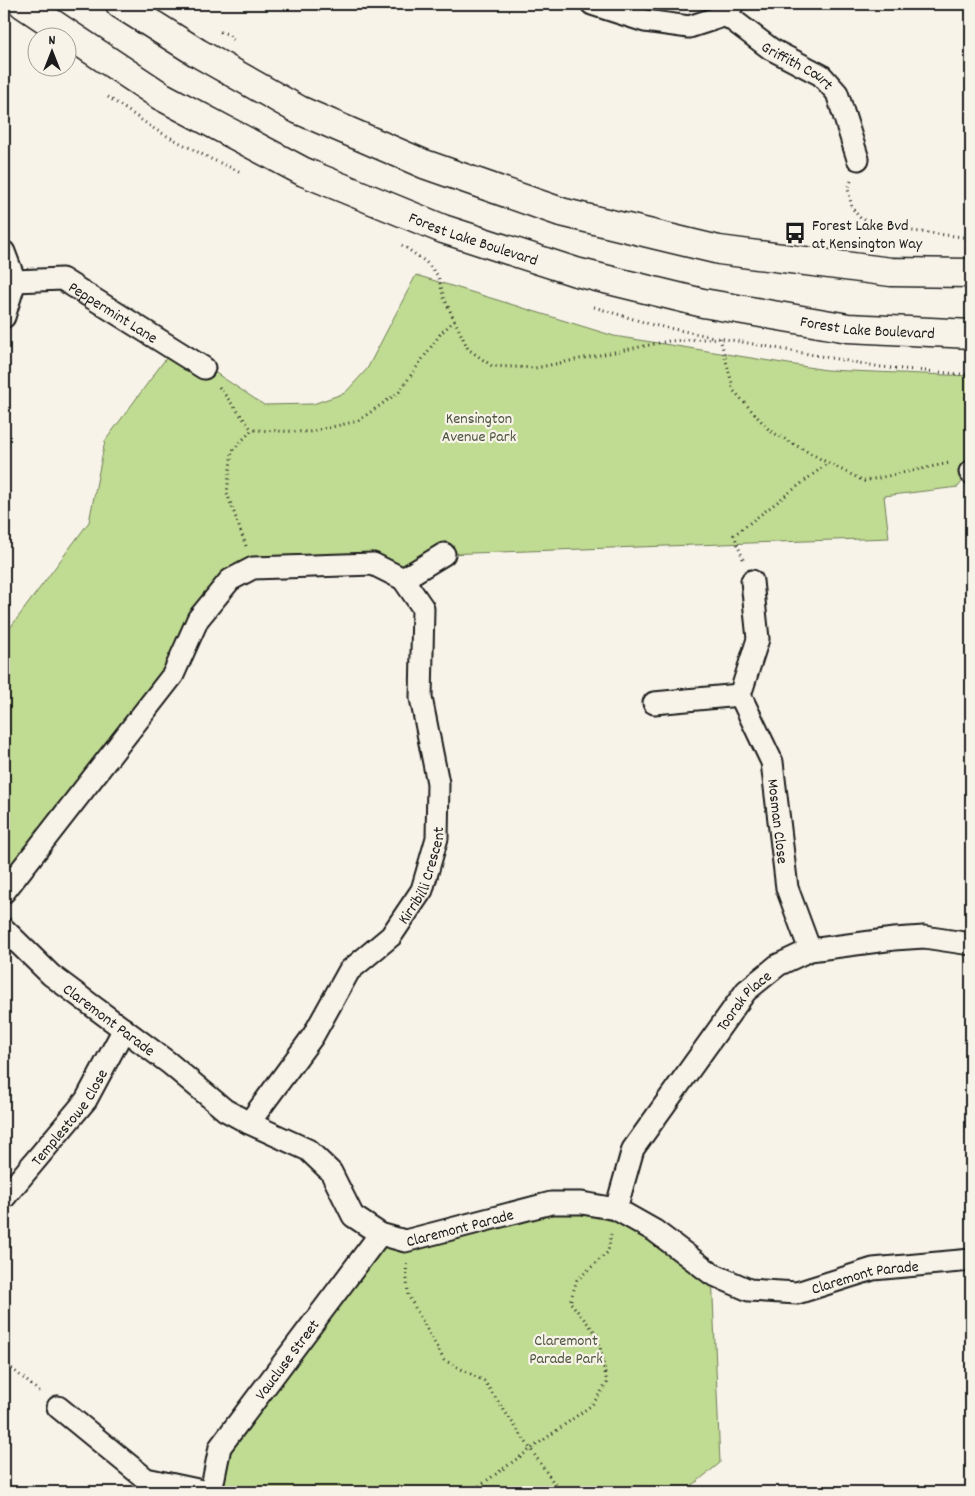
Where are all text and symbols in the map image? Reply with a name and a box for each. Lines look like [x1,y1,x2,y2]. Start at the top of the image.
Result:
north arrow [28,28,78,78]
text: N [49,31,56,51]
street label: Griffith Court [755,36,838,96]
street label: Forest Lake Boulevard [405,207,540,273]
place label: Forest Lake Bvd at Kensington Way [812,215,923,256]
bus stop icon: Forest Lake Bvd at Kensington Way [782,220,808,246]
street label: Peppermint Lane [63,277,161,350]
street label: Forest Lake Boulevard [798,311,935,346]
park label: Kensington Avenue Park [442,408,516,449]
street label: Mosman Close [760,778,793,865]
street label: Kirribilli Crescent [393,826,451,930]
street label: Toorak Place [712,966,777,1037]
street label: Claremont Parade [57,979,159,1063]
street label: Templestowe Close [27,1066,115,1172]
street label: Claremont Parade [404,1204,516,1254]
street label: Claremont Parade [809,1256,920,1302]
street label: Vaucluse Street [250,1315,326,1406]
park label: Claremont Parade Park [529,1330,603,1371]

